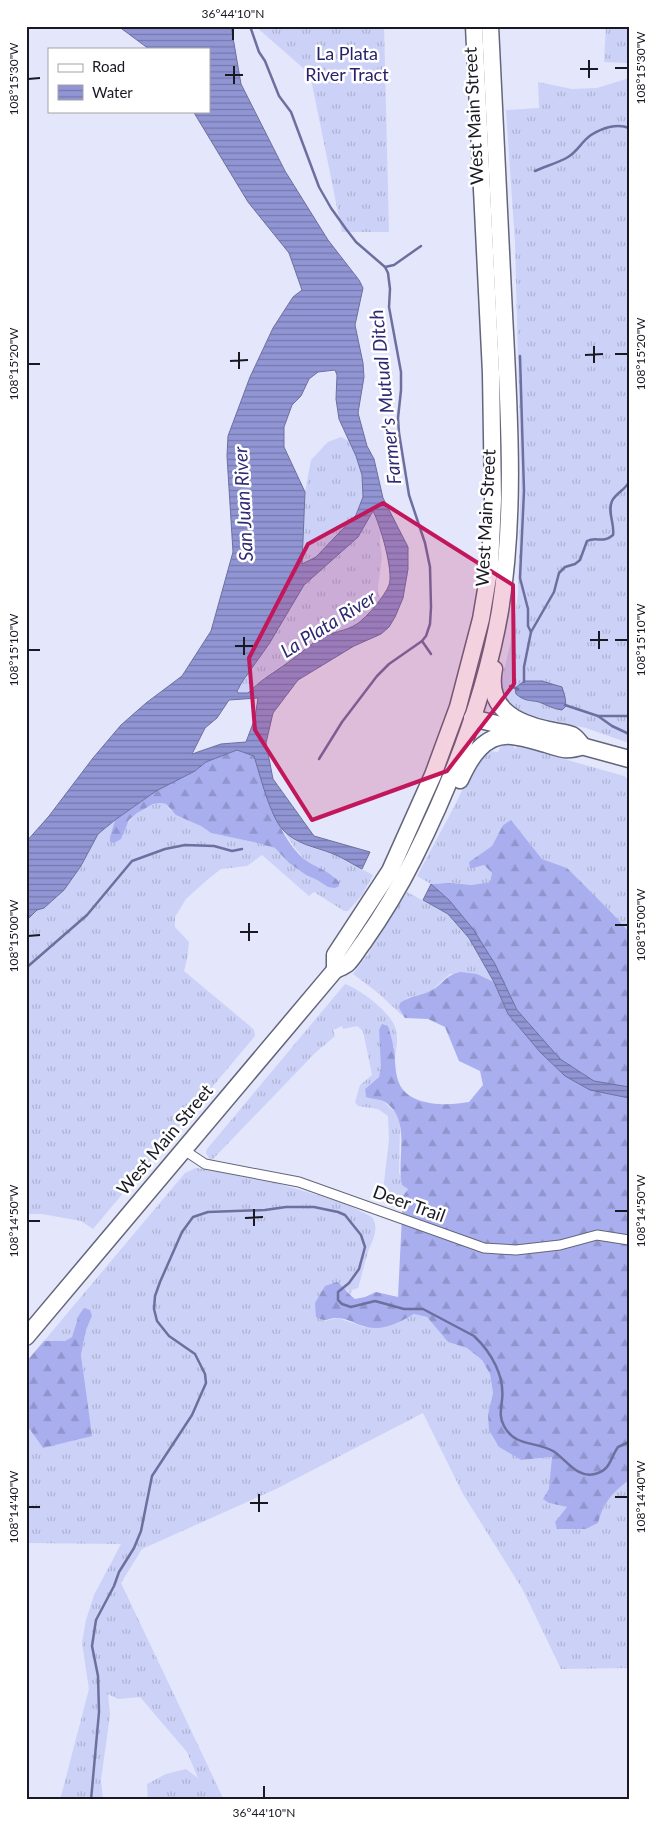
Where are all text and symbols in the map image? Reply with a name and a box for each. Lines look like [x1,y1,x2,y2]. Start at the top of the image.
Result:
text: 36°44'10"N [202,6,264,21]
text: 108°15'30"W [633,31,648,105]
text: 108°15'30"W [6,42,21,116]
park label: La Plata River Tract [305,42,389,85]
street label: West Main Street [458,46,488,185]
legend [48,48,210,112]
text: Road [92,57,125,75]
text: Water [92,83,133,101]
water label: Farmer's Mutual Ditch [364,308,405,486]
text: 108°15'20"W [633,317,648,391]
text: 108°15'20"W [6,327,21,401]
water label: San Juan River [228,446,257,562]
street label: West Main Street [470,448,500,587]
water label: La Plata River [276,585,380,662]
text: 108°15'10"W [633,603,648,677]
text: 108°15'10"W [6,613,21,687]
text: 108°15'00"W [633,888,648,962]
text: 108°15'00"W [6,899,21,973]
street label: West Main Street [112,1079,217,1199]
text: 108°14'50"W [633,1174,648,1248]
street label: Deer Trail [370,1180,449,1226]
text: 108°14'50"W [6,1184,21,1258]
text: 108°14'40"W [633,1460,648,1534]
text: 108°14'40"W [6,1470,21,1544]
text: 36°44'10"N [233,1805,295,1820]

